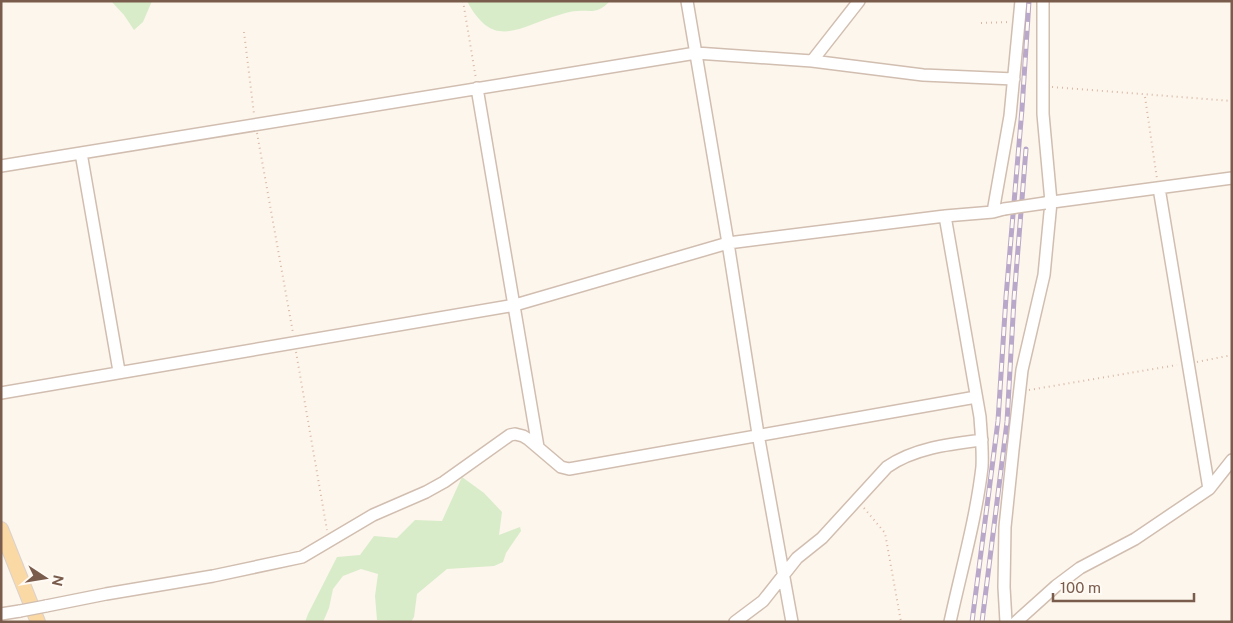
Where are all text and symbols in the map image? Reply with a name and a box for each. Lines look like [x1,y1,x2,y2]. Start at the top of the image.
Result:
north arrow [20,553,70,603]
scale bar [1053,570,1194,602]
text: N [49,574,67,588]
text: 100 m [1060,579,1101,596]

